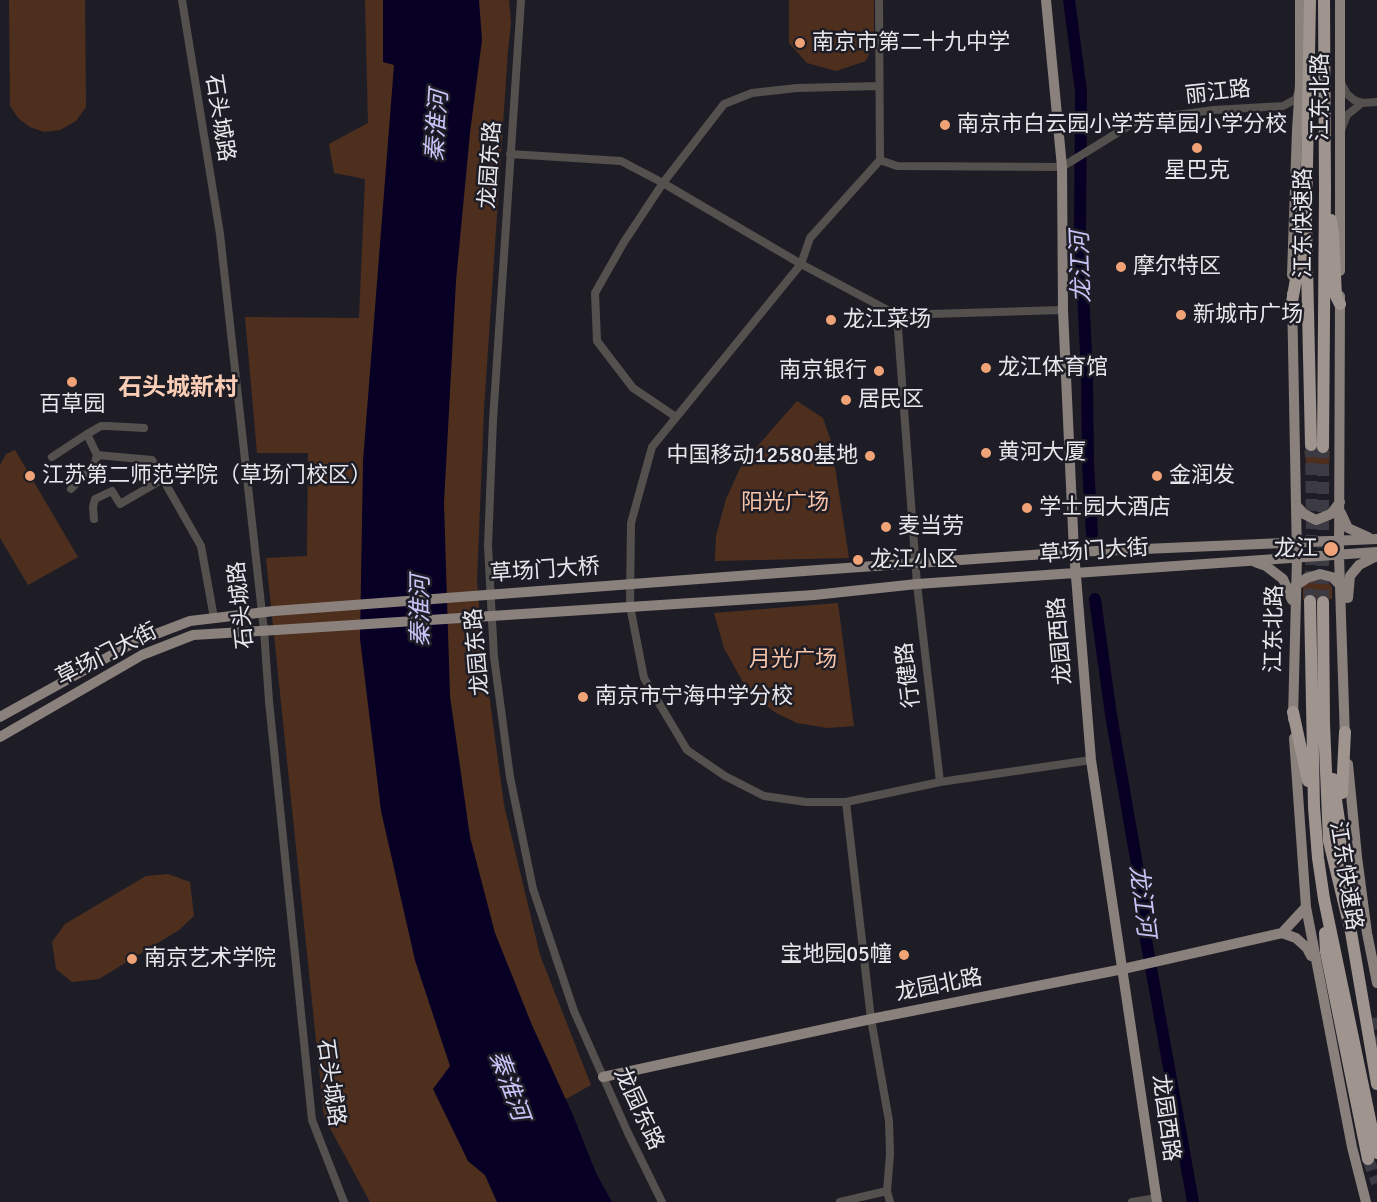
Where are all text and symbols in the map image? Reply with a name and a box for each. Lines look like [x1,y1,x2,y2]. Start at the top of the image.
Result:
place label: 南京市第二十九中学 [812,30,1010,56]
marker: 南京市第二十九中学 [793,36,807,50]
street label: 江东北路 [1308,53,1334,141]
street label: 石头城路 [199,72,239,164]
street label: 丽江路 [1184,76,1252,110]
water label: 秦淮河 [421,89,455,163]
place label: 南京市白云园小学芳草园小学分校 [957,112,1287,138]
marker: 南京市白云园小学芳草园小学分校 [938,118,952,132]
street label: 龙园东路 [475,120,507,210]
marker: 星巴克 [1190,141,1204,155]
place label: 星巴克 [1164,158,1230,184]
street label: 江东快速路 [1291,168,1317,278]
water label: 龙江河 [1066,231,1098,303]
place label: 摩尔特区 [1133,254,1221,280]
marker: 摩尔特区 [1114,260,1128,274]
place label: 新城市广场 [1193,302,1303,328]
place label: 龙江菜场 [843,307,931,333]
marker: 新城市广场 [1174,308,1188,322]
marker: 龙江菜场 [824,313,838,327]
place label: 龙江体育馆 [998,355,1108,381]
place label: 南京银行 [779,358,867,384]
marker: 龙江体育馆 [979,361,993,375]
marker: 南京银行 [872,364,886,378]
marker: 百草园 [65,375,79,389]
district label: 石头城新村 [118,375,238,403]
place label: 居民区 [858,387,924,413]
place label: 百草园 [39,392,105,418]
marker: 居民区 [839,393,853,407]
place label: 黄河大厦 [998,440,1086,466]
place label: 中国移动12580基地 [667,443,858,469]
marker: 黄河大厦 [979,446,993,460]
marker: 中国移动12580基地 [863,449,877,463]
place label: 江苏第二师范学院（草场门校区） [42,463,372,489]
place label: 金润发 [1169,463,1235,489]
marker: 江苏第二师范学院（草场门校区） [23,469,37,483]
marker: 金润发 [1150,469,1164,483]
park label: 阳光广场 [741,490,829,516]
place label: 学士园大酒店 [1039,495,1171,521]
marker: 学士园大酒店 [1020,501,1034,515]
place label: 麦当劳 [898,514,964,540]
marker: 麦当劳 [879,520,893,534]
street label: 草场门大街 [1038,535,1150,569]
place label: 龙江 [1274,536,1318,562]
marker: 龙江 [1322,540,1340,558]
place label: 龙江小区 [870,547,958,573]
marker: 龙江小区 [851,553,865,567]
street label: 草场门大桥 [489,554,601,588]
street label: 石头城路 [224,560,260,650]
water label: 秦淮河 [408,575,436,647]
street label: 江东北路 [1261,585,1289,673]
street label: 龙园西路 [1044,596,1078,686]
street label: 龙园东路 [461,607,495,697]
street label: 草场门大街 [52,618,162,692]
street label: 行健路 [892,641,926,709]
park label: 月光广场 [749,647,837,673]
place label: 南京市宁海中学分校 [595,684,793,710]
marker: 南京市宁海中学分校 [576,690,590,704]
street label: 江东快速路 [1323,820,1367,932]
water label: 龙江河 [1122,864,1160,938]
place label: 宝地园05幢 [780,942,892,968]
place label: 南京艺术学院 [144,946,276,972]
marker: 宝地园05幢 [897,948,911,962]
marker: 南京艺术学院 [125,952,139,966]
street label: 龙园北路 [893,965,985,1007]
street label: 石头城路 [311,1038,349,1128]
water label: 秦淮河 [482,1047,534,1125]
street label: 龙园东路 [607,1064,669,1154]
street label: 龙园西路 [1146,1073,1184,1163]

